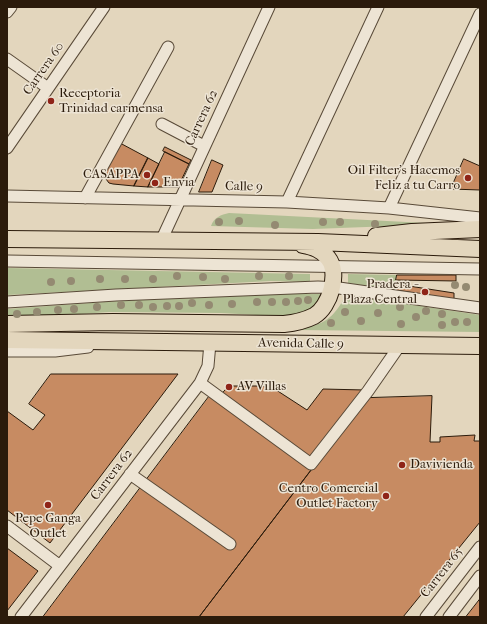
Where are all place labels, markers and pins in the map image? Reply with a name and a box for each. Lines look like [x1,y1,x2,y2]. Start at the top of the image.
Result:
place label: Receptoria Trinidad carmensa [59,86,163,117]
marker: Receptoria Trinidad carmensa [46,96,56,106]
place label: Oil Filter's Hacemos Feliz a tu Carro [348,163,460,194]
place label: CASAPPA [83,167,139,183]
marker: CASAPPA [142,170,152,180]
marker: Oil Filter's Hacemos Feliz a tu Carro [463,173,473,183]
place label: Envia [163,175,195,191]
marker: Envia [150,178,160,188]
place label: Pradera - Plaza Central [343,277,417,308]
marker: Pradera - Plaza Central [420,287,430,297]
place label: AV Villas [237,379,286,395]
marker: AV Villas [224,382,234,392]
place label: Davivienda [410,457,473,473]
marker: Davivienda [397,460,407,470]
place label: Centro Comercial Outlet Factory [279,481,378,512]
marker: Centro Comercial Outlet Factory [381,491,391,501]
marker: Pepe Ganga Outlet [43,500,53,510]
place label: Pepe Ganga Outlet [15,511,81,542]

